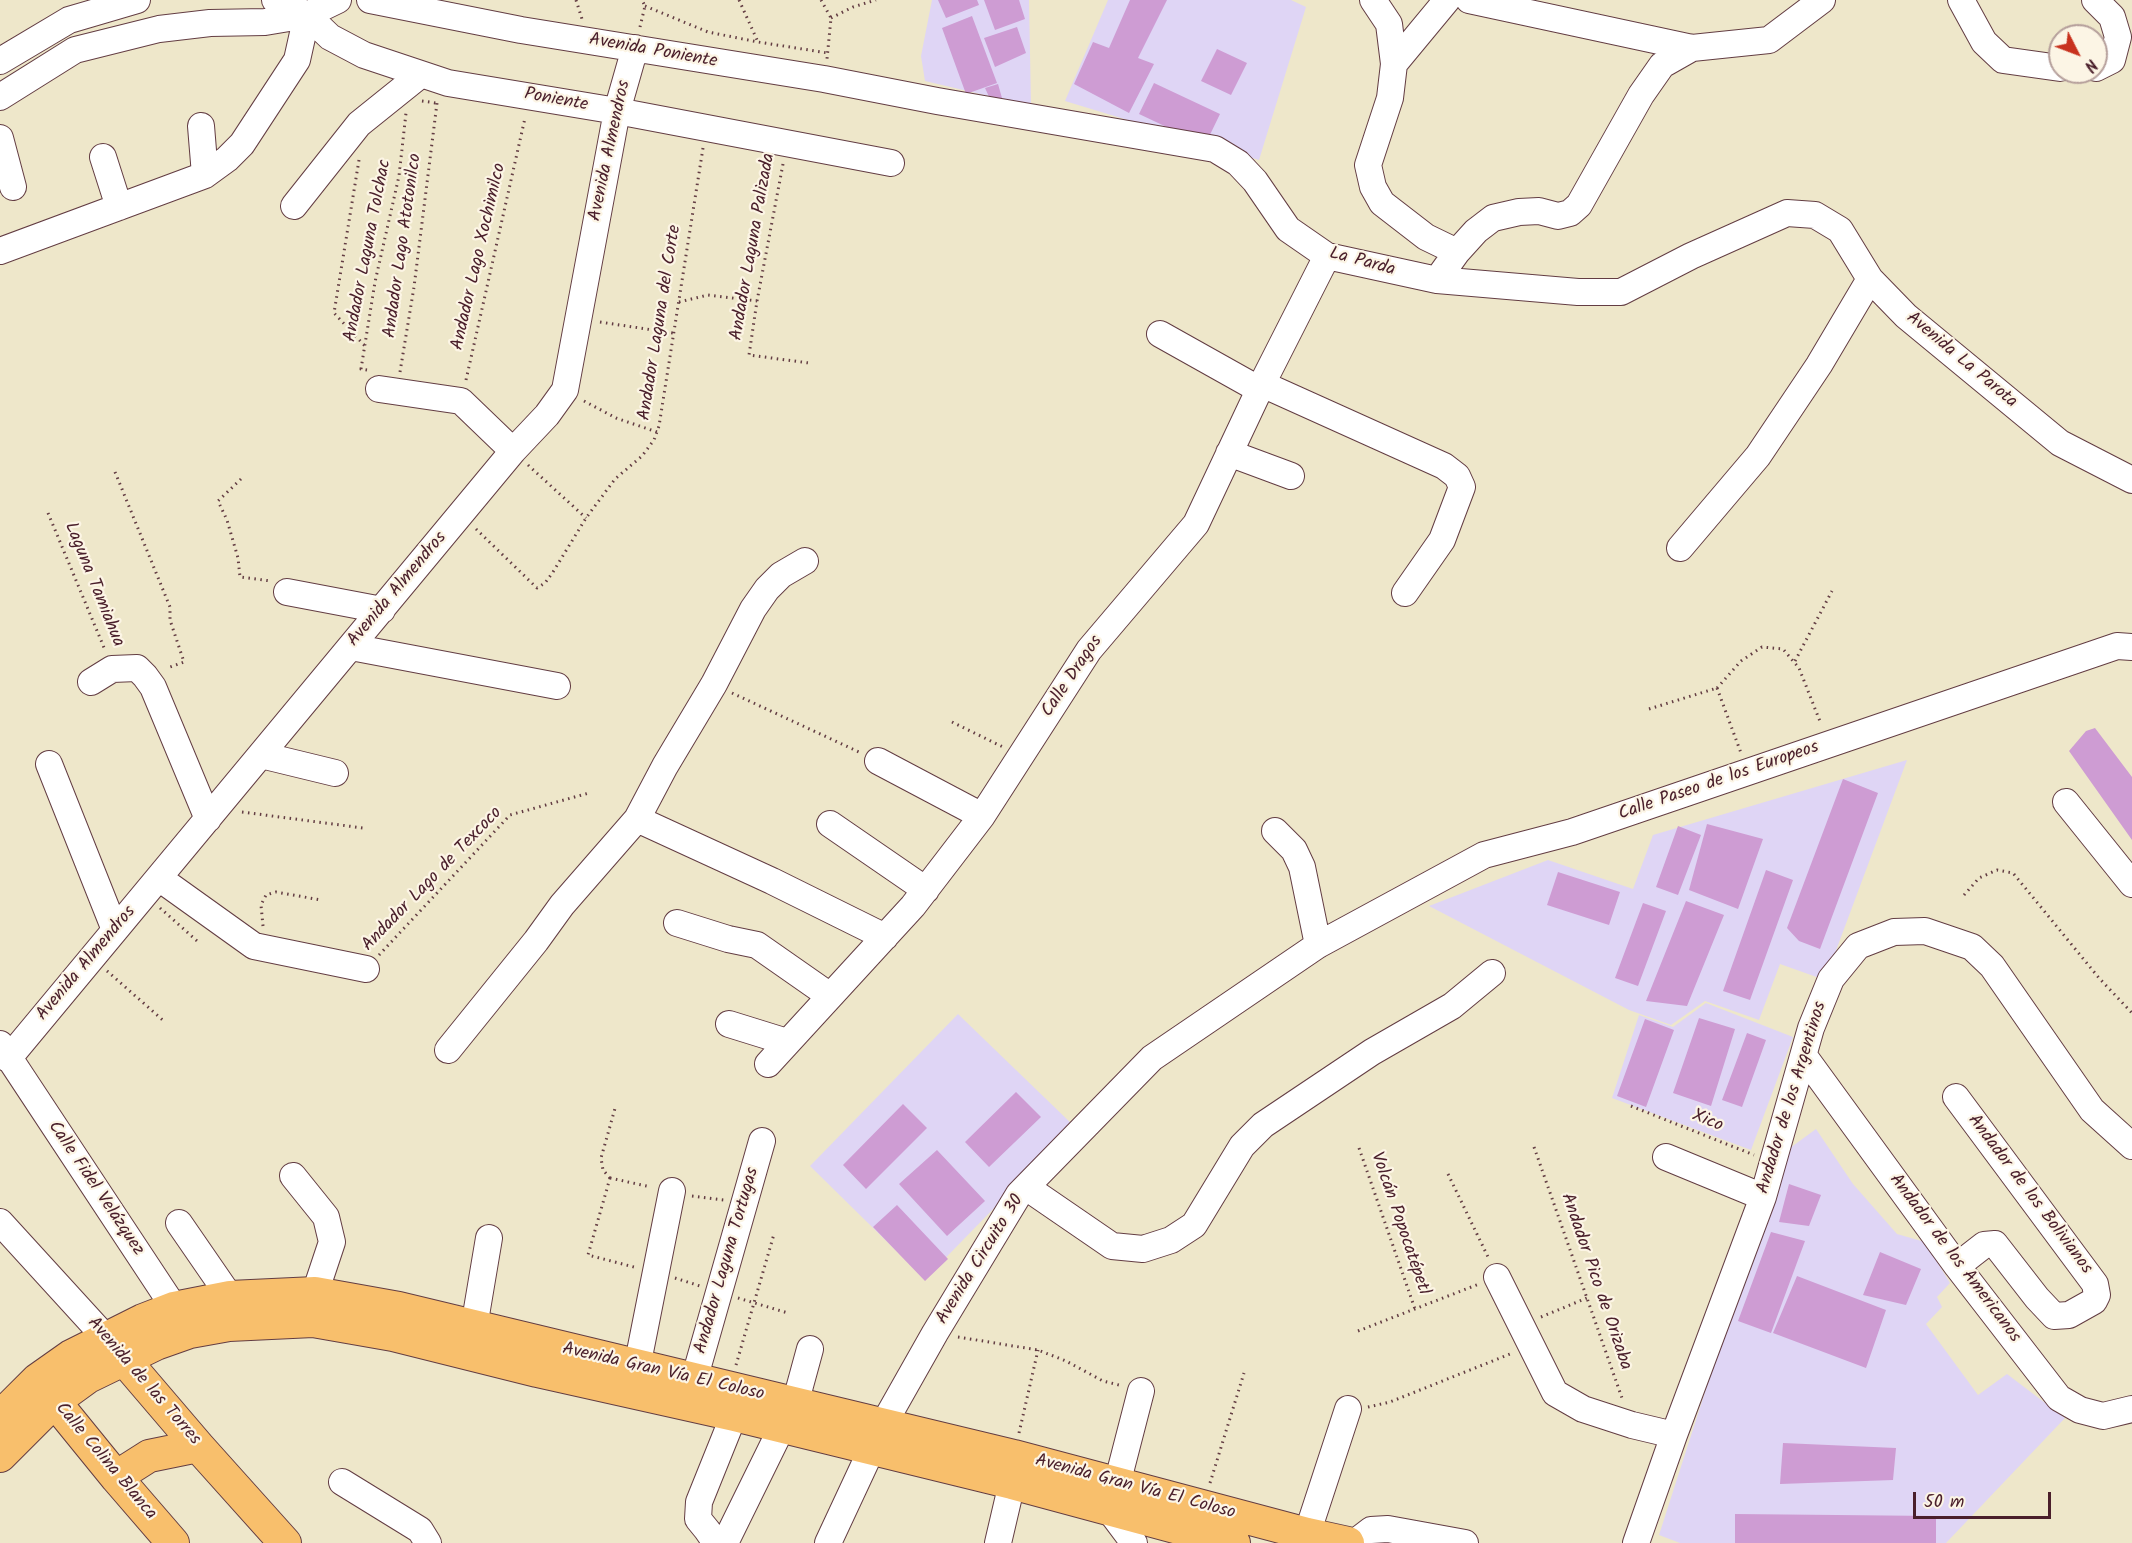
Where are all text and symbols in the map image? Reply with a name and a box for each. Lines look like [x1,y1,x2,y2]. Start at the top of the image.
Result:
north arrow [2048,24,2108,84]
street label: Avenida Poniente [587,30,719,74]
text: N [2078,53,2103,77]
street label: Avenida Almendros [586,79,636,223]
street label: Poniente [522,85,590,117]
street label: Andador Lago Atotonilco [380,152,428,340]
street label: Andador Laguna Palizada [727,152,781,342]
street label: Andador Laguna Tolchac [341,158,397,344]
street label: Andador Lago Xochimilco [448,162,512,352]
street label: Andador Laguna del Corte [635,224,687,422]
street label: La Parda [1327,244,1397,282]
street label: Avenida La Parota [1901,308,2021,414]
street label: Laguna Tamiahua [58,519,128,651]
street label: Avenida Almendros [344,528,452,652]
street label: Calle Dragos [1038,632,1108,722]
street label: Calle Paseo de los Europeos [1616,738,1822,826]
street label: Andador Lago de Texcoco [358,803,508,957]
street label: Avenida Almendros [33,902,141,1026]
street label: Andador de los Argentinos [1753,999,1833,1197]
street label: Xico [1688,1106,1726,1138]
street label: Andador de los Bolivianos [1962,1111,2096,1279]
street label: Calle Fidel Velázquez [42,1118,148,1260]
street label: Volcán Popocatépetl [1364,1150,1434,1298]
street label: Andador Laguna Tortugas [691,1165,765,1357]
street label: Andador de los Americanos [1884,1170,2024,1348]
street label: Avenida Circuito 30 [932,1191,1030,1329]
street label: Andador Pico de Orizaba [1555,1191,1635,1373]
street label: Avenida de las Torres [81,1314,205,1450]
street label: Avenida Gran Vía El Coloso [560,1339,766,1407]
street label: Calle Colina Blanca [50,1399,160,1525]
street label: Avenida Gran Vía El Coloso [1033,1451,1237,1525]
scale bar [1916,1480,2054,1518]
text: 50 m [1924,1488,1964,1517]

